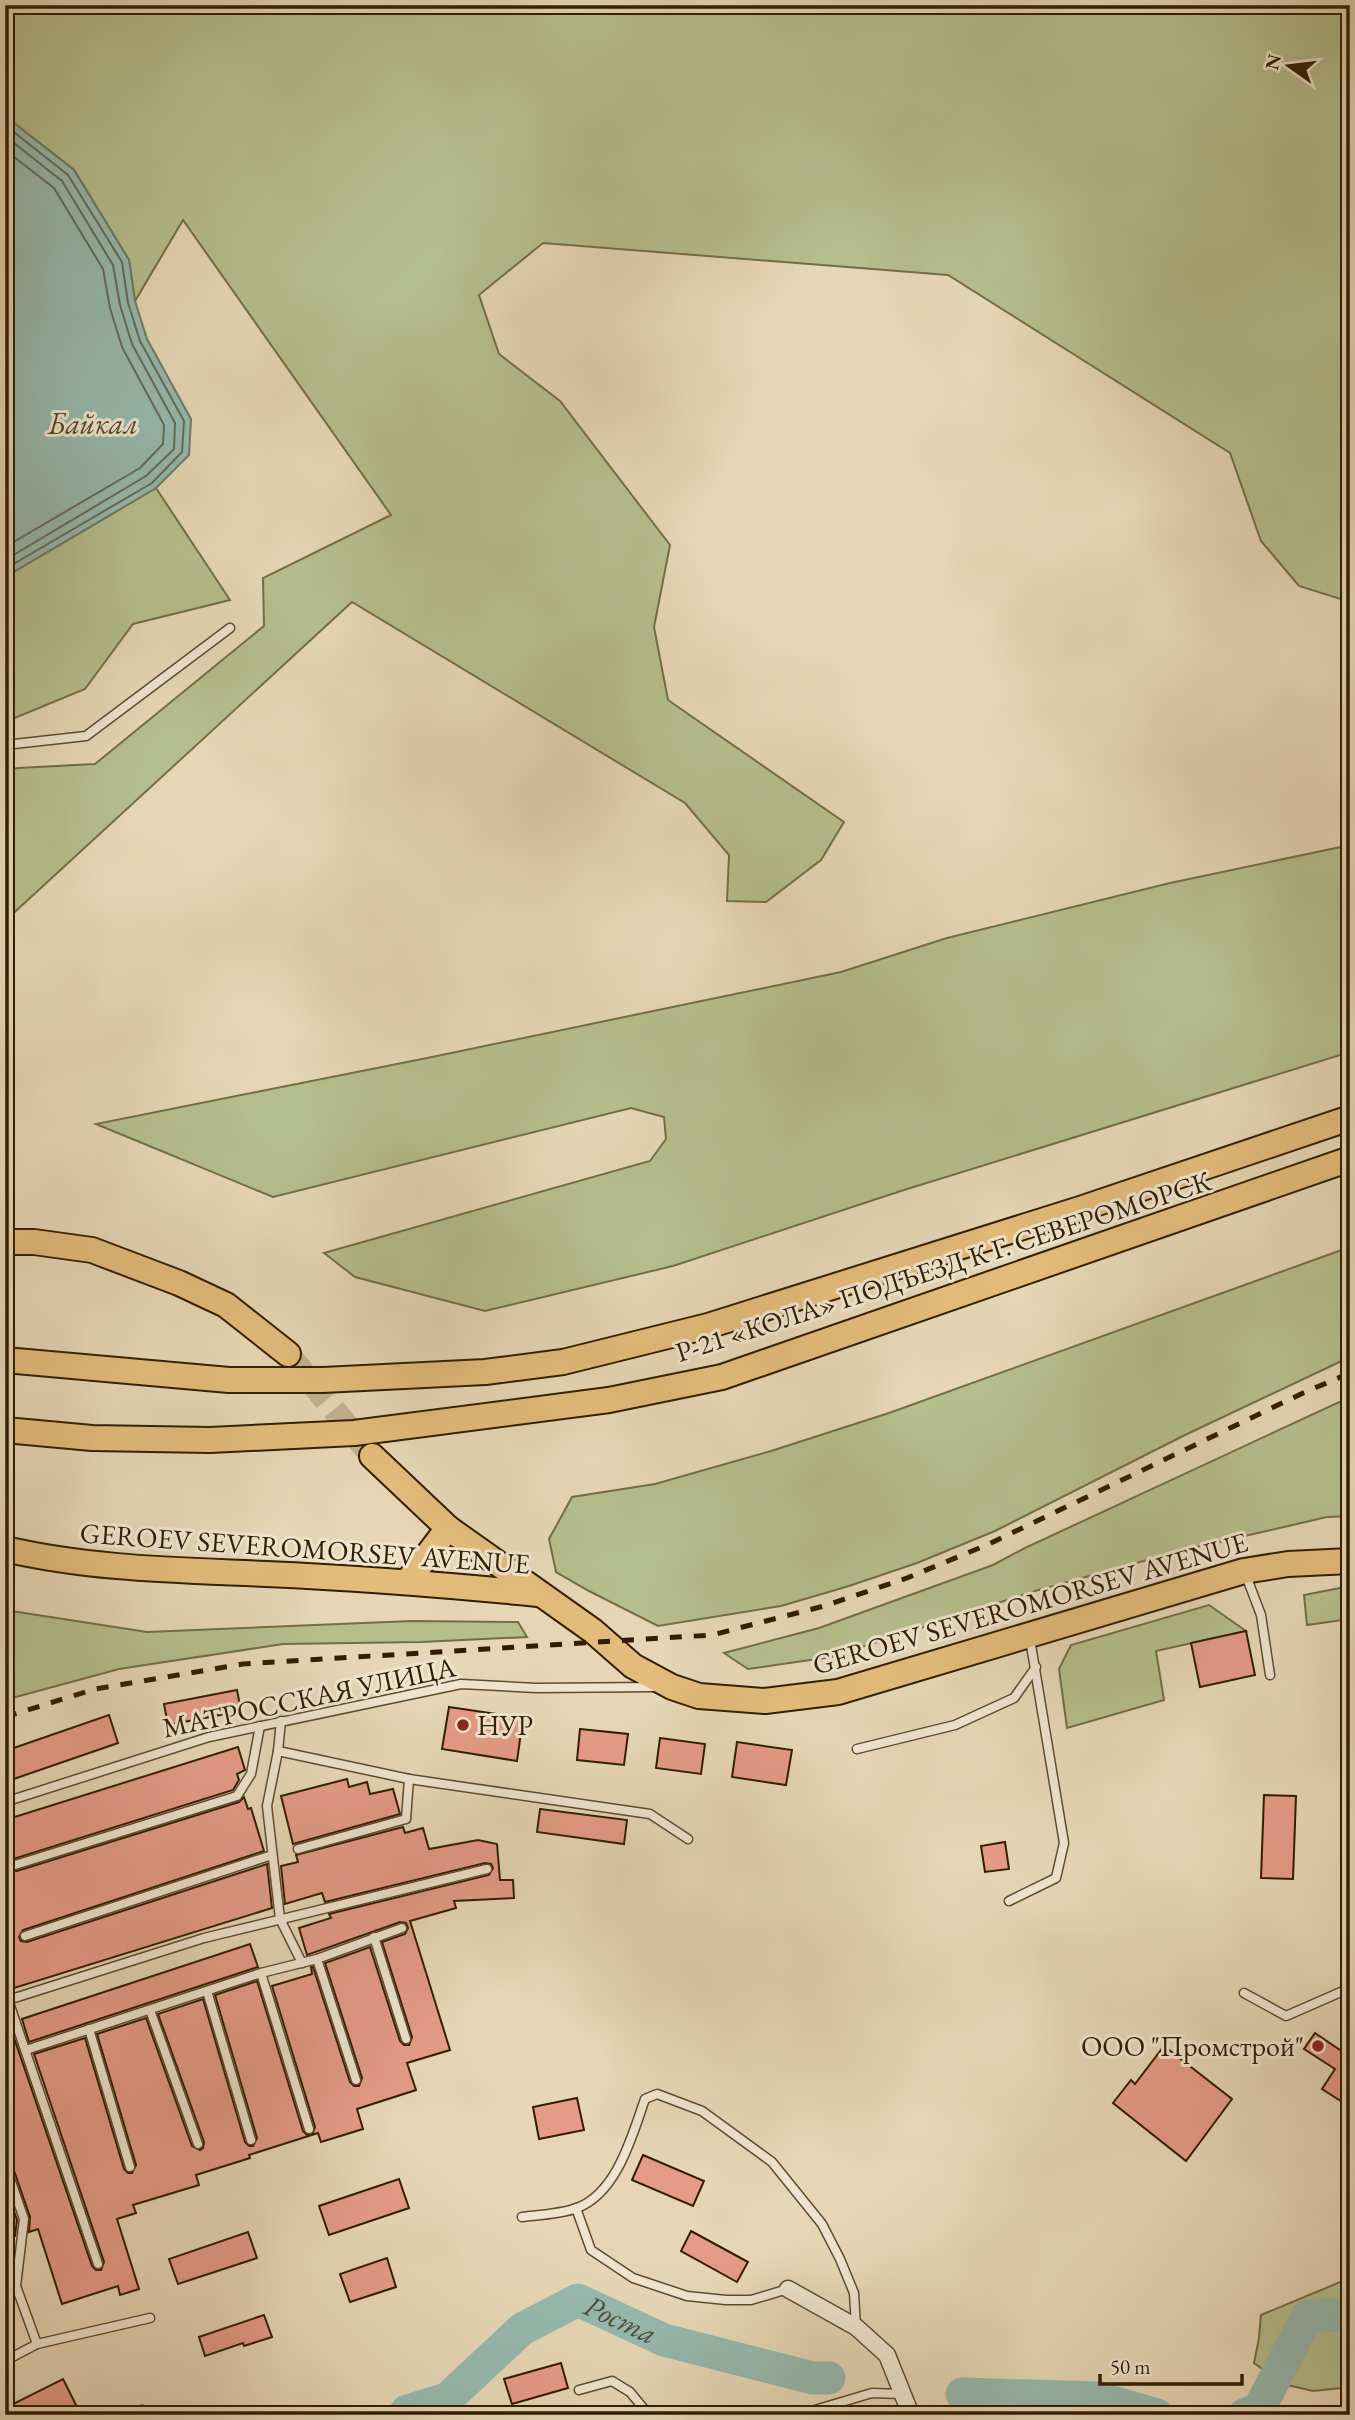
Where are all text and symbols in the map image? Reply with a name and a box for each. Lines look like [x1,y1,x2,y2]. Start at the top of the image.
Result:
north arrow [1254,32,1324,102]
text: N [1259,51,1287,72]
water label: Байкал [47,404,138,443]
street label: Р-21 «КОЛА» ПОДЪЕЗД К Г. СЕВЕРОМОРСК [671,1162,1216,1370]
street label: GEROEV SEVEROMORSEV AVENUE [79,1514,531,1582]
street label: GEROEV SEVEROMORSEV AVENUE [808,1523,1252,1682]
street label: МАТРОССКАЯ УЛИЦА [159,1648,460,1746]
place label: НУР [477,1707,533,1743]
marker: НУР [455,1717,471,1733]
place label: ООО "Промстрой" [1081,2028,1304,2064]
marker: ООО "Промстрой" [1310,2038,1326,2054]
water label: Роста [578,2285,663,2353]
scale bar [1100,2343,1241,2387]
text: 50 m [1110,2353,1151,2380]

